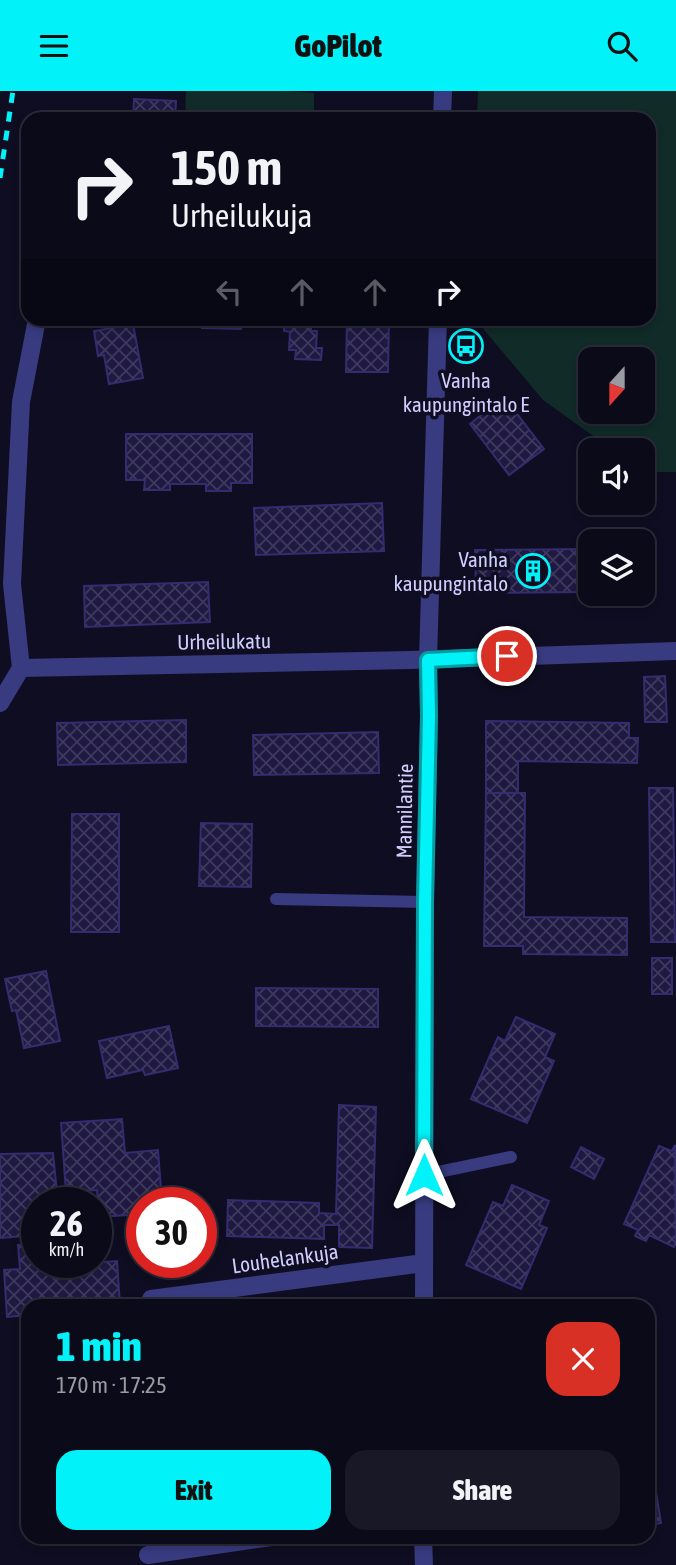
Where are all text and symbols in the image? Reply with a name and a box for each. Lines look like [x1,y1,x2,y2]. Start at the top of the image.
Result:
icon: menu [35,27,73,65]
text: GoPilot [294,27,382,64]
icon: search [603,27,641,65]
text: 150 m [171,139,282,195]
icon: right [56,140,147,231]
text: Urheilukuja [171,197,312,234]
icon: left [210,273,248,311]
icon: ahead [283,273,321,311]
icon: ahead [356,273,394,311]
icon: right [429,273,467,311]
bus stop icon: Vanha kaupungintalo E [447,327,485,365]
north arrow [578,347,654,423]
map controls [578,347,655,606]
place label: Vanha kaupungintalo E [403,368,529,416]
button: sound [578,438,655,515]
button: layers [578,529,655,606]
place label: Vanha kaupungintalo [393,547,508,595]
building icon: Vanha kaupungintalo [514,552,552,590]
pin [477,626,537,686]
street label: Urheilukatu [177,628,271,654]
icon: arrive [488,637,526,675]
street label: Mannilantie [391,763,417,859]
position arrow [387,1138,461,1212]
speed limit sign: 30 [126,1187,217,1278]
text: 26 [50,1203,83,1243]
text: km/h [49,1239,84,1260]
street label: Louhelankuja [230,1239,340,1277]
text: 1 min [56,1322,142,1370]
button: close [546,1322,620,1396]
text: 170 m · 17:25 [56,1372,167,1398]
button: Exit [56,1450,331,1530]
button: Share [345,1450,620,1530]

